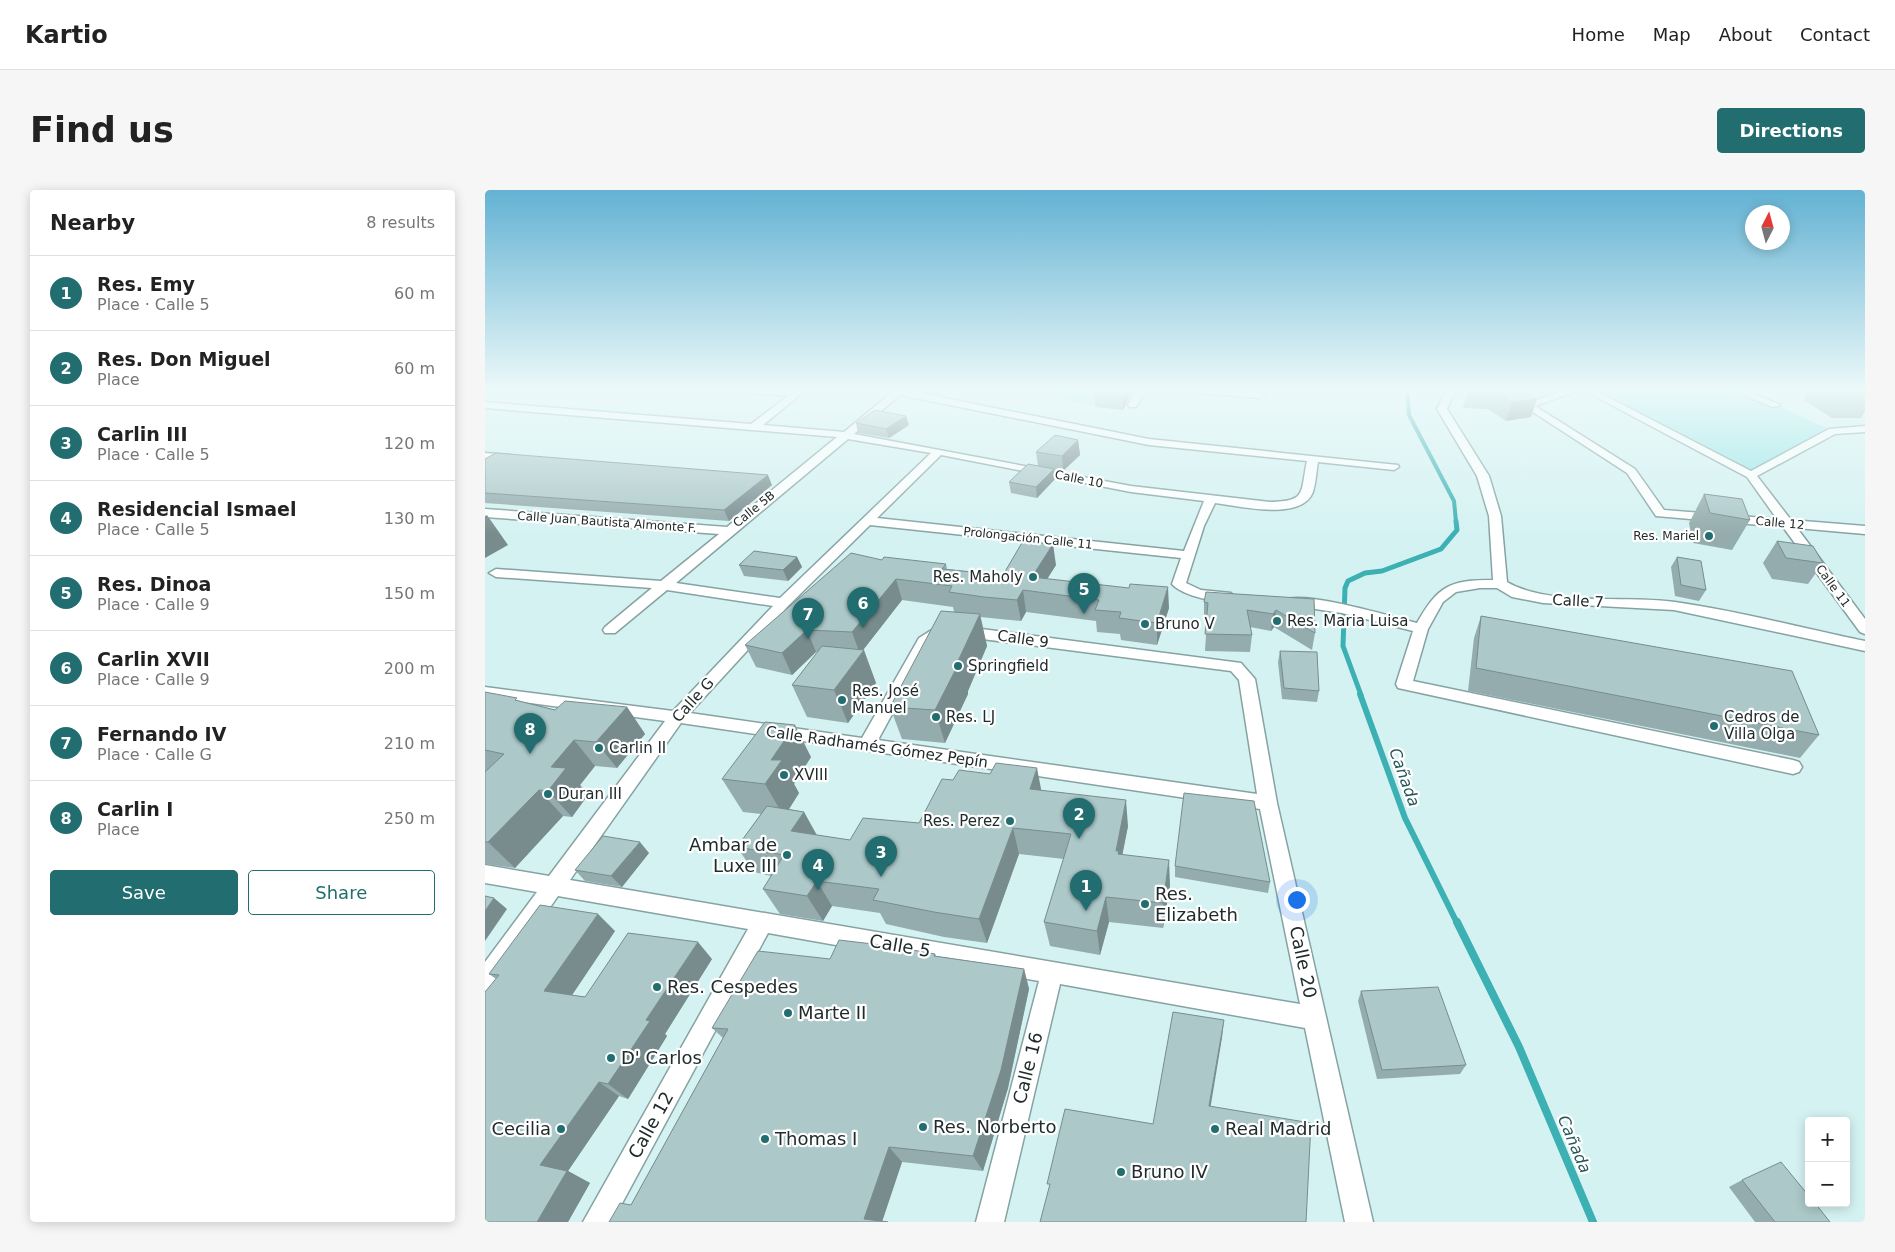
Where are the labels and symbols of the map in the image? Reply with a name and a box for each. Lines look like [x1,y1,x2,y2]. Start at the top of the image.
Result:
north arrow [1745,205,1790,250]
street label: Calle 10 [1054,467,1104,491]
street label: Calle 5B [730,488,778,530]
street label: Calle Juan Bautista Almonte F. [517,509,697,535]
street label: Calle 12 [1755,514,1805,532]
street label: Prolongación Calle 11 [963,524,1093,552]
place label: Res. Mariel [1633,529,1699,543]
marker: Res. Mariel [1703,530,1715,542]
street label: Calle 11 [1813,562,1853,610]
place label: Res. Maholy [933,568,1023,586]
marker: Res. Maholy [1027,571,1039,583]
pin: 5 [1068,573,1100,614]
pin: 6 [847,587,879,628]
street label: Calle 7 [1552,591,1604,611]
pin: 7 [792,598,824,639]
place label: Res. Maria Luisa [1287,612,1409,630]
place label: Bruno V [1155,615,1215,633]
marker: Res. Maria Luisa [1271,615,1283,627]
marker: Bruno V [1139,618,1151,630]
street label: Calle 9 [996,627,1050,651]
place label: Springfield [968,657,1049,675]
marker: Springfield [952,660,964,672]
street label: Calle G [668,674,718,726]
place label: Res. José Manuel [852,682,919,717]
marker: Res. José Manuel [836,694,848,706]
place label: Res. LJ [946,708,995,726]
place label: Cedros de Villa Olga [1724,708,1800,743]
marker: Res. LJ [930,711,942,723]
pin: 8 [514,713,546,754]
marker: Cedros de Villa Olga [1708,720,1720,732]
street label: Calle Radhamés Gómez Pepín [765,722,989,772]
place label: Carlin II [609,739,666,757]
marker: Carlin II [593,742,605,754]
water label: Cañada [1385,745,1424,809]
place label: XVIII [794,766,828,784]
marker: XVIII [778,769,790,781]
place label: Duran III [558,785,622,803]
marker: Duran III [542,788,554,800]
pin: 2 [1063,798,1095,839]
place label: Res. Perez [923,812,1000,830]
marker: Res. Perez [1004,815,1016,827]
place label: Ambar de Luxe III [689,834,777,876]
pin: 3 [865,836,897,877]
marker: Ambar de Luxe III [781,849,793,861]
pin: 4 [802,849,834,890]
pin: 1 [1070,870,1102,911]
place label: Res. Elizabeth [1155,883,1238,925]
your location [1284,887,1310,913]
marker: Res. Elizabeth [1139,898,1151,910]
street label: Calle 20 [1286,924,1321,1000]
street label: Calle 5 [868,930,932,961]
place label: Res. Cespedes [667,976,798,997]
marker: Res. Cespedes [651,981,663,993]
place label: Marte II [798,1002,866,1023]
marker: Marte II [782,1007,794,1019]
street label: Calle 16 [1008,1030,1047,1106]
place label: D' Carlos [621,1047,702,1068]
marker: D' Carlos [605,1052,617,1064]
street label: Calle 12 [624,1088,678,1162]
water label: Cañada [1554,1112,1595,1176]
place label: Res. Norberto [933,1116,1056,1137]
place label: Cecilia [491,1118,551,1139]
place label: Real Madrid [1225,1118,1331,1139]
marker: Res. Norberto [917,1121,929,1133]
marker: Cecilia [555,1123,567,1135]
marker: Real Madrid [1209,1123,1221,1135]
place label: Thomas I [774,1128,857,1149]
marker: Thomas I [759,1133,771,1145]
place label: Bruno IV [1131,1161,1209,1182]
marker: Bruno IV [1115,1166,1127,1178]

